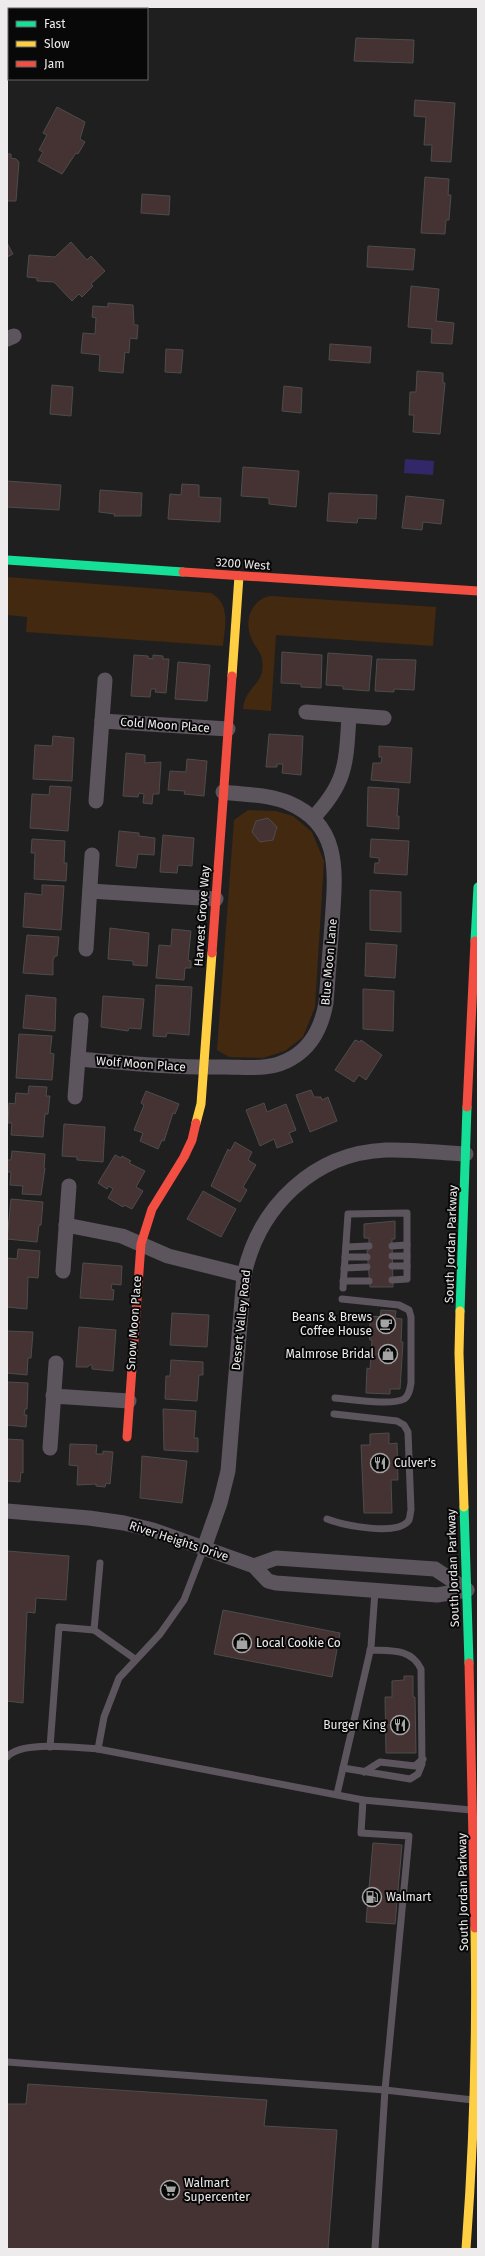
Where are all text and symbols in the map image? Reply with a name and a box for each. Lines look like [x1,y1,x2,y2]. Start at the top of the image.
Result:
legend [8,8,148,80]
text: Fast [44,17,66,31]
text: Slow [44,37,70,51]
text: Jam [44,57,64,71]
street label: 3200 West [215,555,271,573]
street label: Cold Moon Place [120,715,210,735]
street label: Harvest Grove Way [191,865,213,967]
street label: Blue Moon Lane [318,918,340,1006]
street label: Wolf Moon Place [96,1054,186,1074]
street label: South Jordan Parkway [442,1185,460,1303]
street label: Desert Valley Road [229,1269,253,1371]
street label: Snow Moon Place [124,1275,144,1371]
place label: Beans & Brews Coffee House [292,1310,372,1338]
cafe icon: Beans & Brews Coffee House [375,1313,397,1335]
shop icon: Malmrose Bridal [377,1343,399,1365]
place label: Malmrose Bridal [285,1347,374,1361]
restaurant icon: Culver's [369,1452,391,1474]
place label: Culver's [394,1456,436,1470]
street label: South Jordan Parkway [444,1509,462,1627]
street label: River Heights Drive [128,1518,230,1564]
shop icon: Local Cookie Co [231,1632,253,1654]
place label: Local Cookie Co [256,1636,341,1650]
restaurant icon: Burger King [389,1714,411,1736]
place label: Burger King [323,1718,387,1732]
street label: South Jordan Parkway [455,1833,471,1951]
fuel station icon: Walmart [361,1886,383,1908]
place label: Walmart [386,1890,432,1904]
place label: Walmart Supercenter [184,2176,250,2204]
supermarket icon: Walmart Supercenter [159,2179,181,2201]

